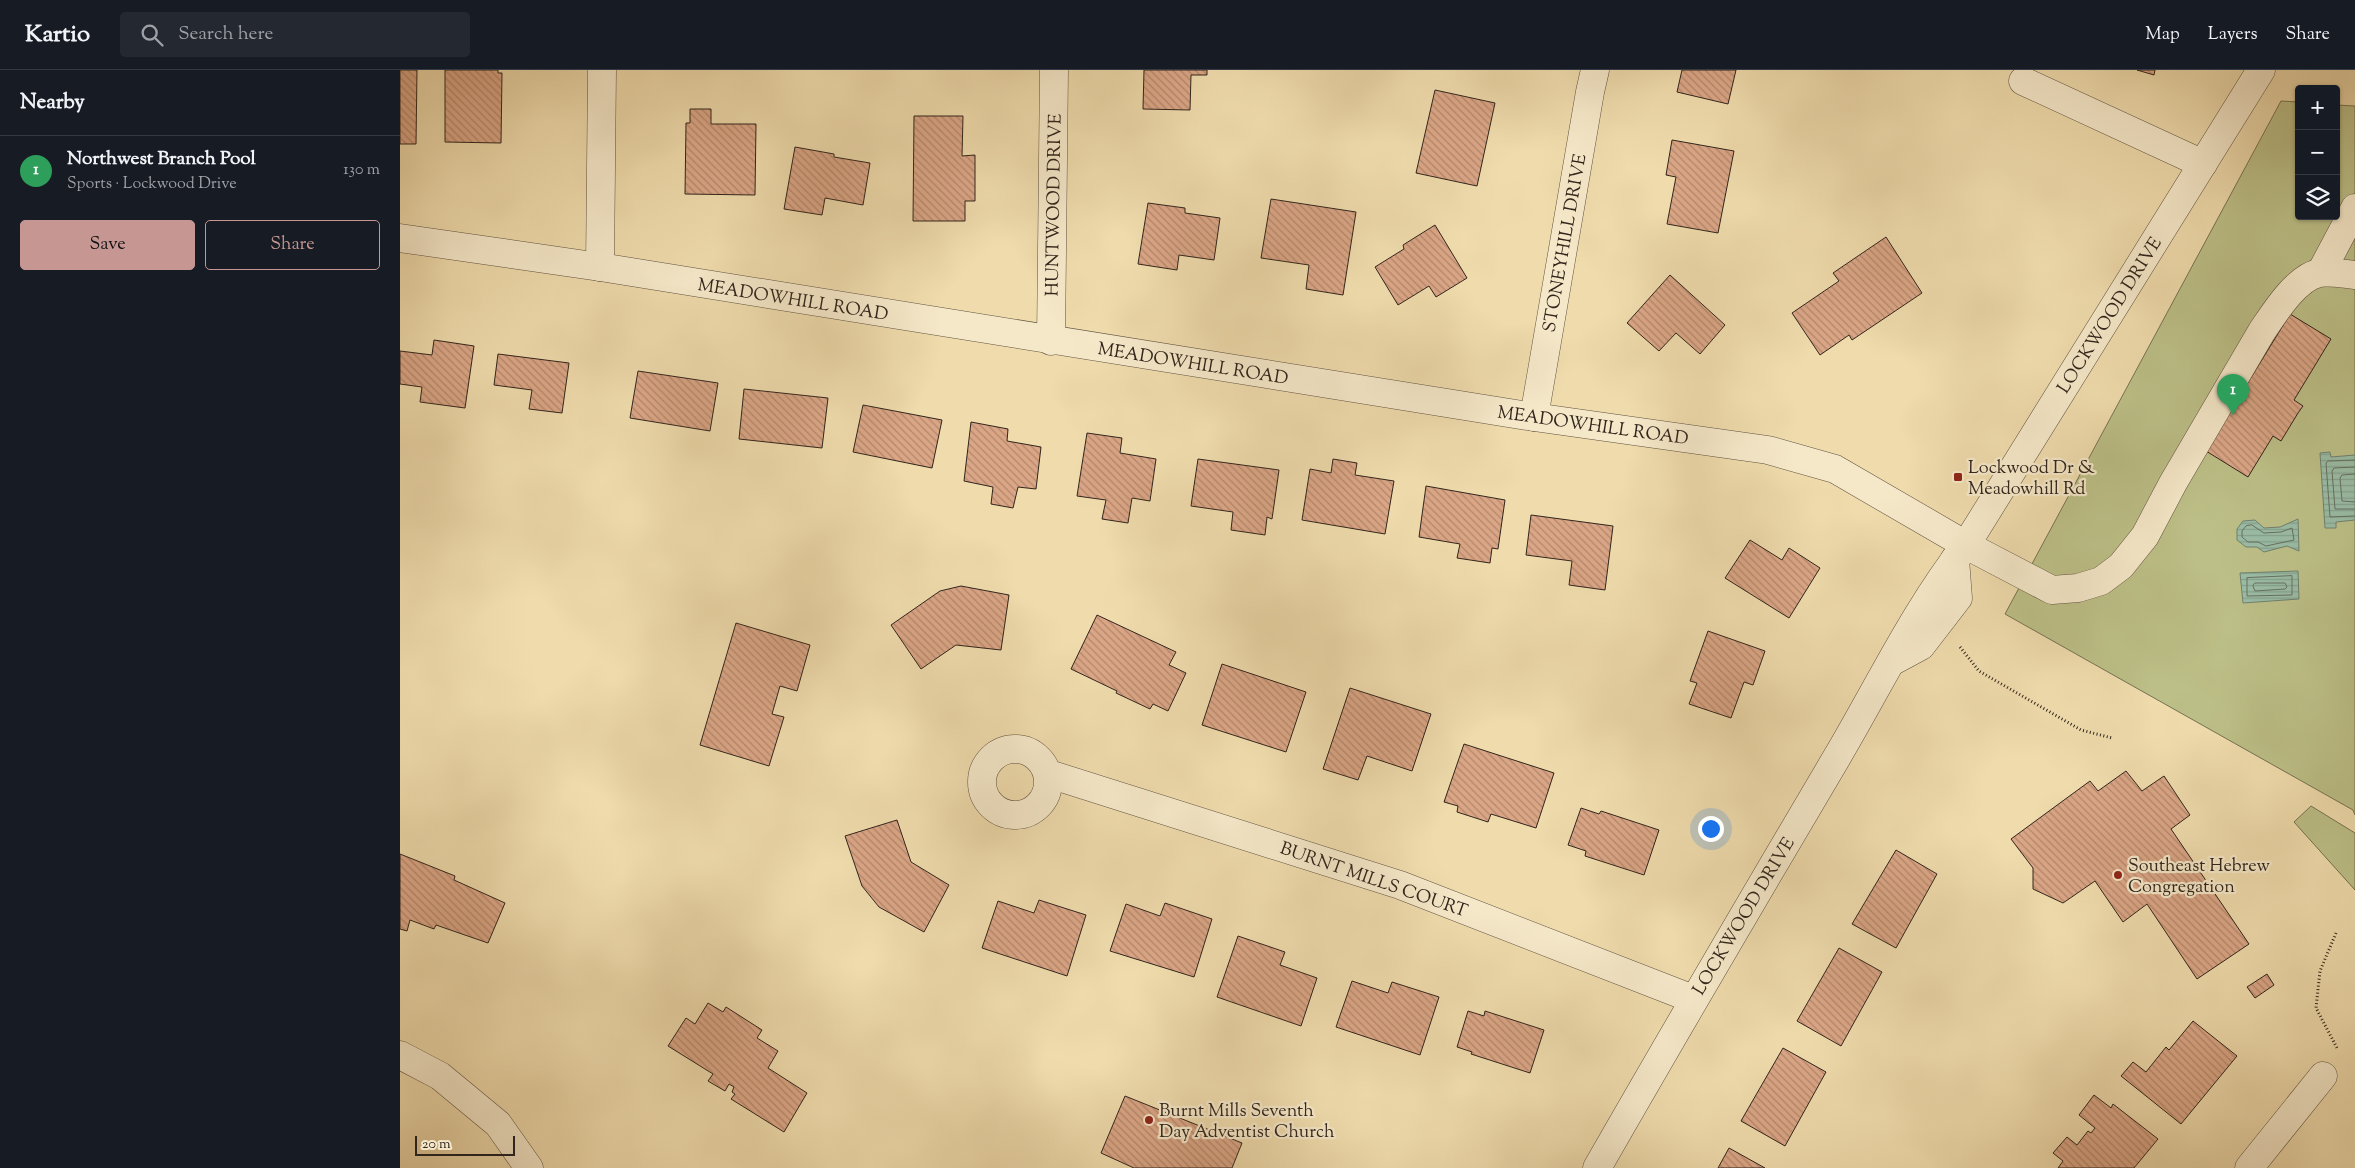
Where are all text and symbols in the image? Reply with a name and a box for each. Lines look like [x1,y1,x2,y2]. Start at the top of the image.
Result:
search box [120,12,470,57]
text: Kartio [25,18,90,52]
icon: search [138,21,166,49]
text: Search here [178,21,273,48]
text: Map [2145,22,2180,48]
text: Layers [2208,22,2258,48]
text: Share [2286,22,2330,48]
map controls [2295,85,2340,220]
button: + [2295,85,2340,130]
text: Nearby [20,88,85,118]
street label: HUNTWOOD DRIVE [1040,113,1070,297]
button: − [2295,130,2340,175]
text: Northwest Branch Pool [67,146,256,173]
street label: STONEYHILL DRIVE [1537,152,1594,335]
text: 1 [33,159,39,182]
text: 130 m [343,159,380,182]
text: Sports · Lockwood Drive [67,173,237,196]
button: layers [2295,175,2340,220]
button: Save [20,220,195,270]
button: Share [205,220,380,270]
street label: LOCKWOOD DRIVE [2052,233,2170,399]
street label: MEADOWHILL ROAD [696,273,890,329]
street label: MEADOWHILL ROAD [1096,337,1290,393]
pin: 1 [2217,374,2249,415]
street label: MEADOWHILL ROAD [1496,401,1690,453]
place label: Lockwood Dr & Meadowhill Rd [1968,456,2095,503]
marker: Lockwood Dr & Meadowhill Rd [1952,471,1964,483]
your location [1698,816,1724,842]
street label: LOCKWOOD DRIVE [1687,833,1802,1001]
street label: BURNT MILLS COURT [1276,837,1471,925]
place label: Southeast Hebrew Congregation [2128,854,2270,901]
marker: Southeast Hebrew Congregation [2112,869,2124,881]
place label: Burnt Mills Seventh Day Adventist Church [1159,1099,1335,1146]
marker: Burnt Mills Seventh Day Adventist Church [1143,1114,1155,1126]
scale bar [415,1133,515,1156]
text: 20 m [422,1135,451,1155]

